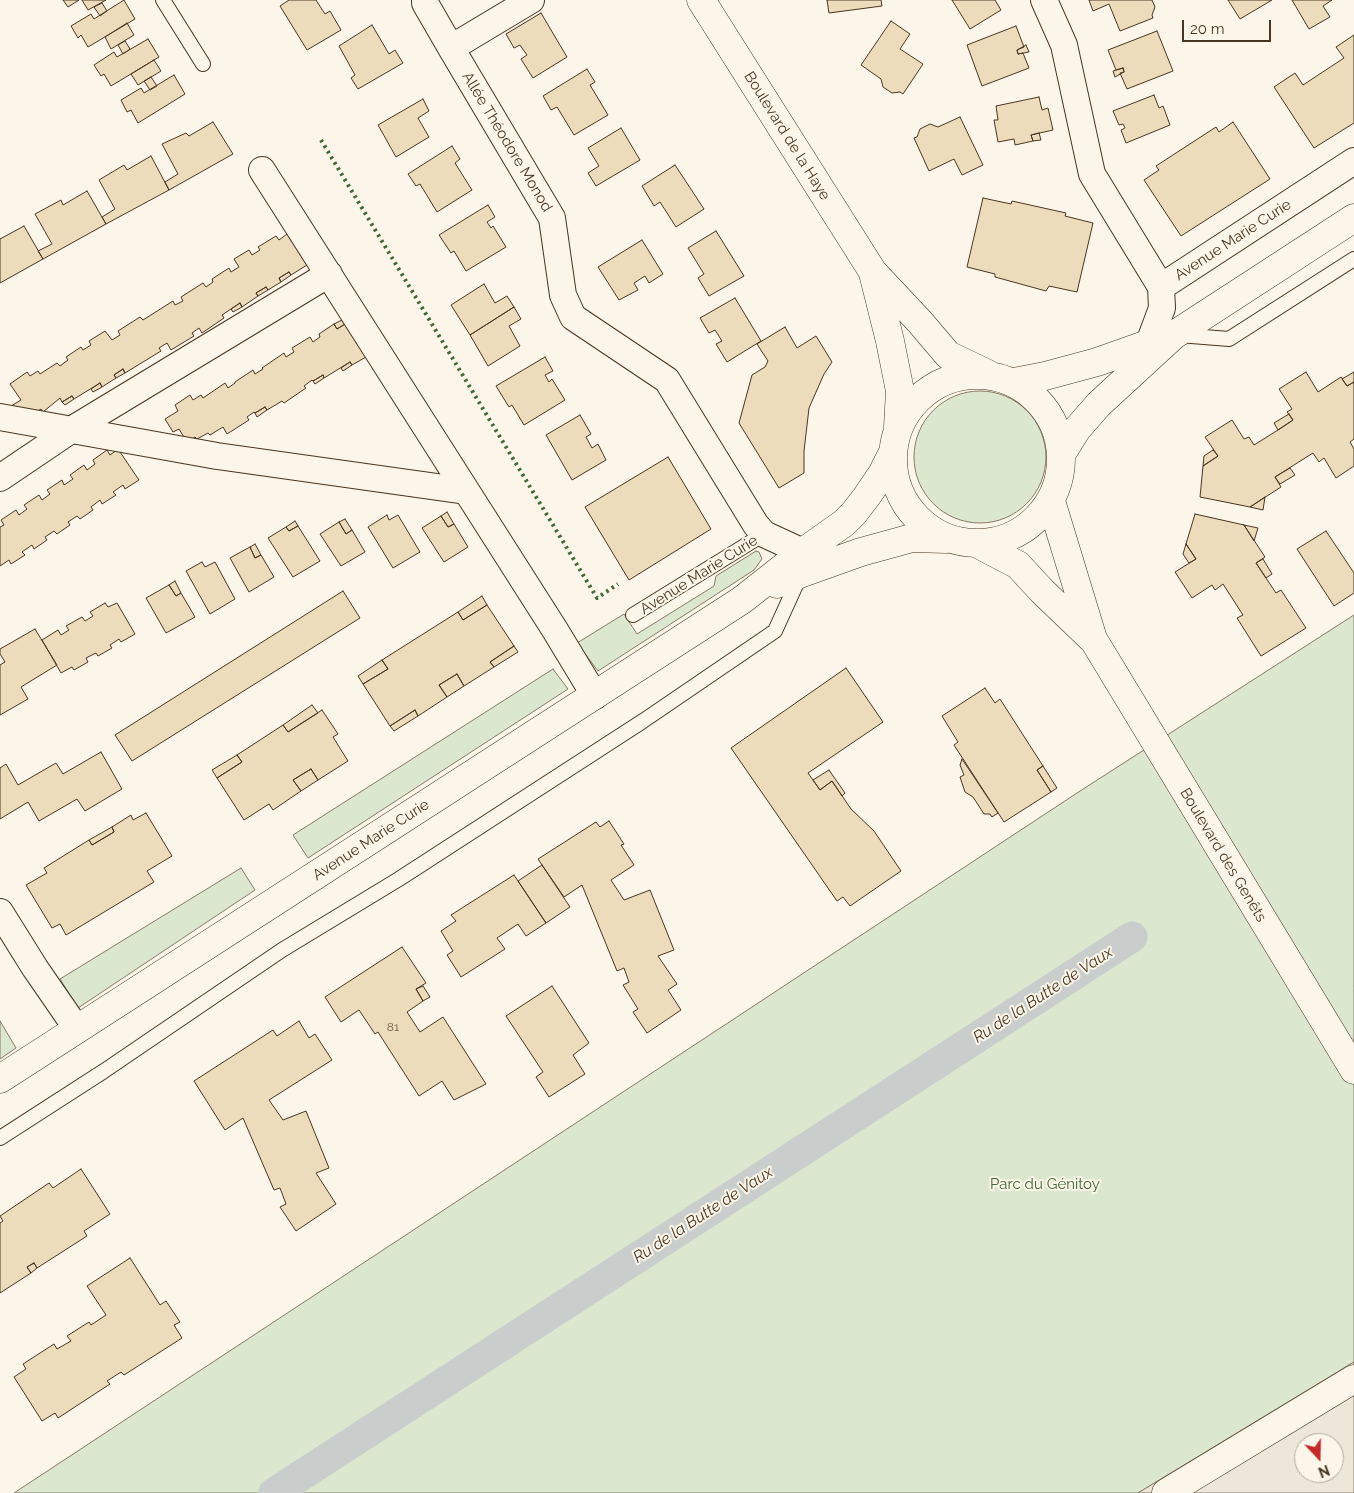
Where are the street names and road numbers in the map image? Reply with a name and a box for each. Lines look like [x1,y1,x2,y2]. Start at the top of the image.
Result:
street label: Boulevard de la Haye [740,68,834,204]
street label: Allée Théodore Monod [458,69,556,215]
street label: Avenue Marie Curie [1171,196,1295,284]
street label: Avenue Marie Curie [637,531,761,619]
street label: Boulevard des Genêts [1176,785,1270,925]
street label: Avenue Marie Curie [309,796,433,884]

